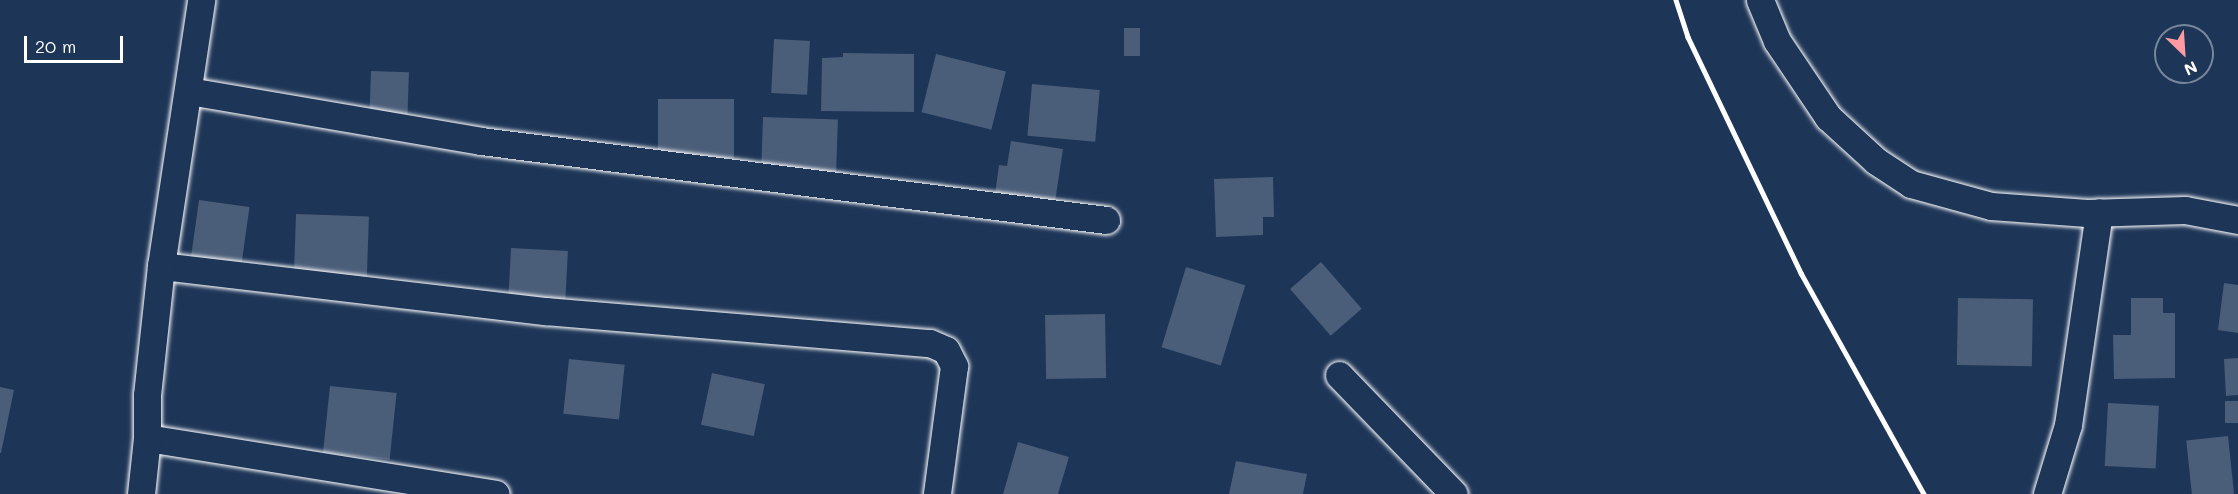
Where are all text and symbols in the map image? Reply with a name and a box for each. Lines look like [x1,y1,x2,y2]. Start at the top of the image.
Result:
scale bar [27,24,126,62]
north arrow [2154,24,2214,84]
text: 20 m [35,34,76,58]
text: N [2181,57,2201,81]

